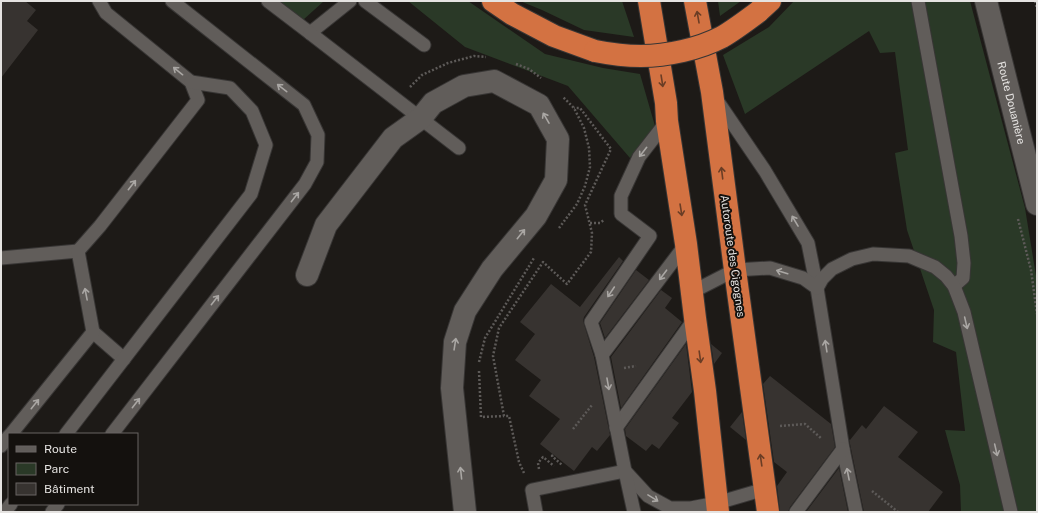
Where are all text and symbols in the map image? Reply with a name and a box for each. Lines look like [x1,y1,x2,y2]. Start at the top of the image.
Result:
one-way arrow [693,11,701,24]
street label: Route Douanière [995,60,1028,146]
one-way arrow [172,67,183,75]
one-way arrow [658,74,666,87]
one-way arrow [276,83,287,92]
one-way arrow [542,112,550,124]
one-way arrow [639,146,647,157]
one-way arrow [718,167,726,180]
one-way arrow [128,179,137,190]
one-way arrow [291,192,299,203]
street label: Autoroute des Cigognes [718,194,748,318]
one-way arrow [677,203,685,216]
one-way arrow [790,215,798,227]
one-way arrow [516,228,525,239]
one-way arrow [776,268,789,275]
one-way arrow [658,269,667,280]
one-way arrow [607,287,615,298]
one-way arrow [81,288,89,301]
one-way arrow [211,295,220,306]
one-way arrow [963,316,971,329]
one-way arrow [451,338,459,351]
one-way arrow [822,340,830,353]
one-way arrow [696,350,704,363]
one-way arrow [604,377,612,390]
one-way arrow [31,398,40,409]
one-way arrow [132,398,140,409]
legend [8,433,138,505]
text: Route [44,442,77,456]
one-way arrow [993,443,1000,456]
one-way arrow [757,453,765,466]
text: Parc [44,462,69,476]
one-way arrow [457,467,465,480]
one-way arrow [844,468,852,481]
text: Bâtiment [44,482,95,496]
one-way arrow [647,494,658,502]

